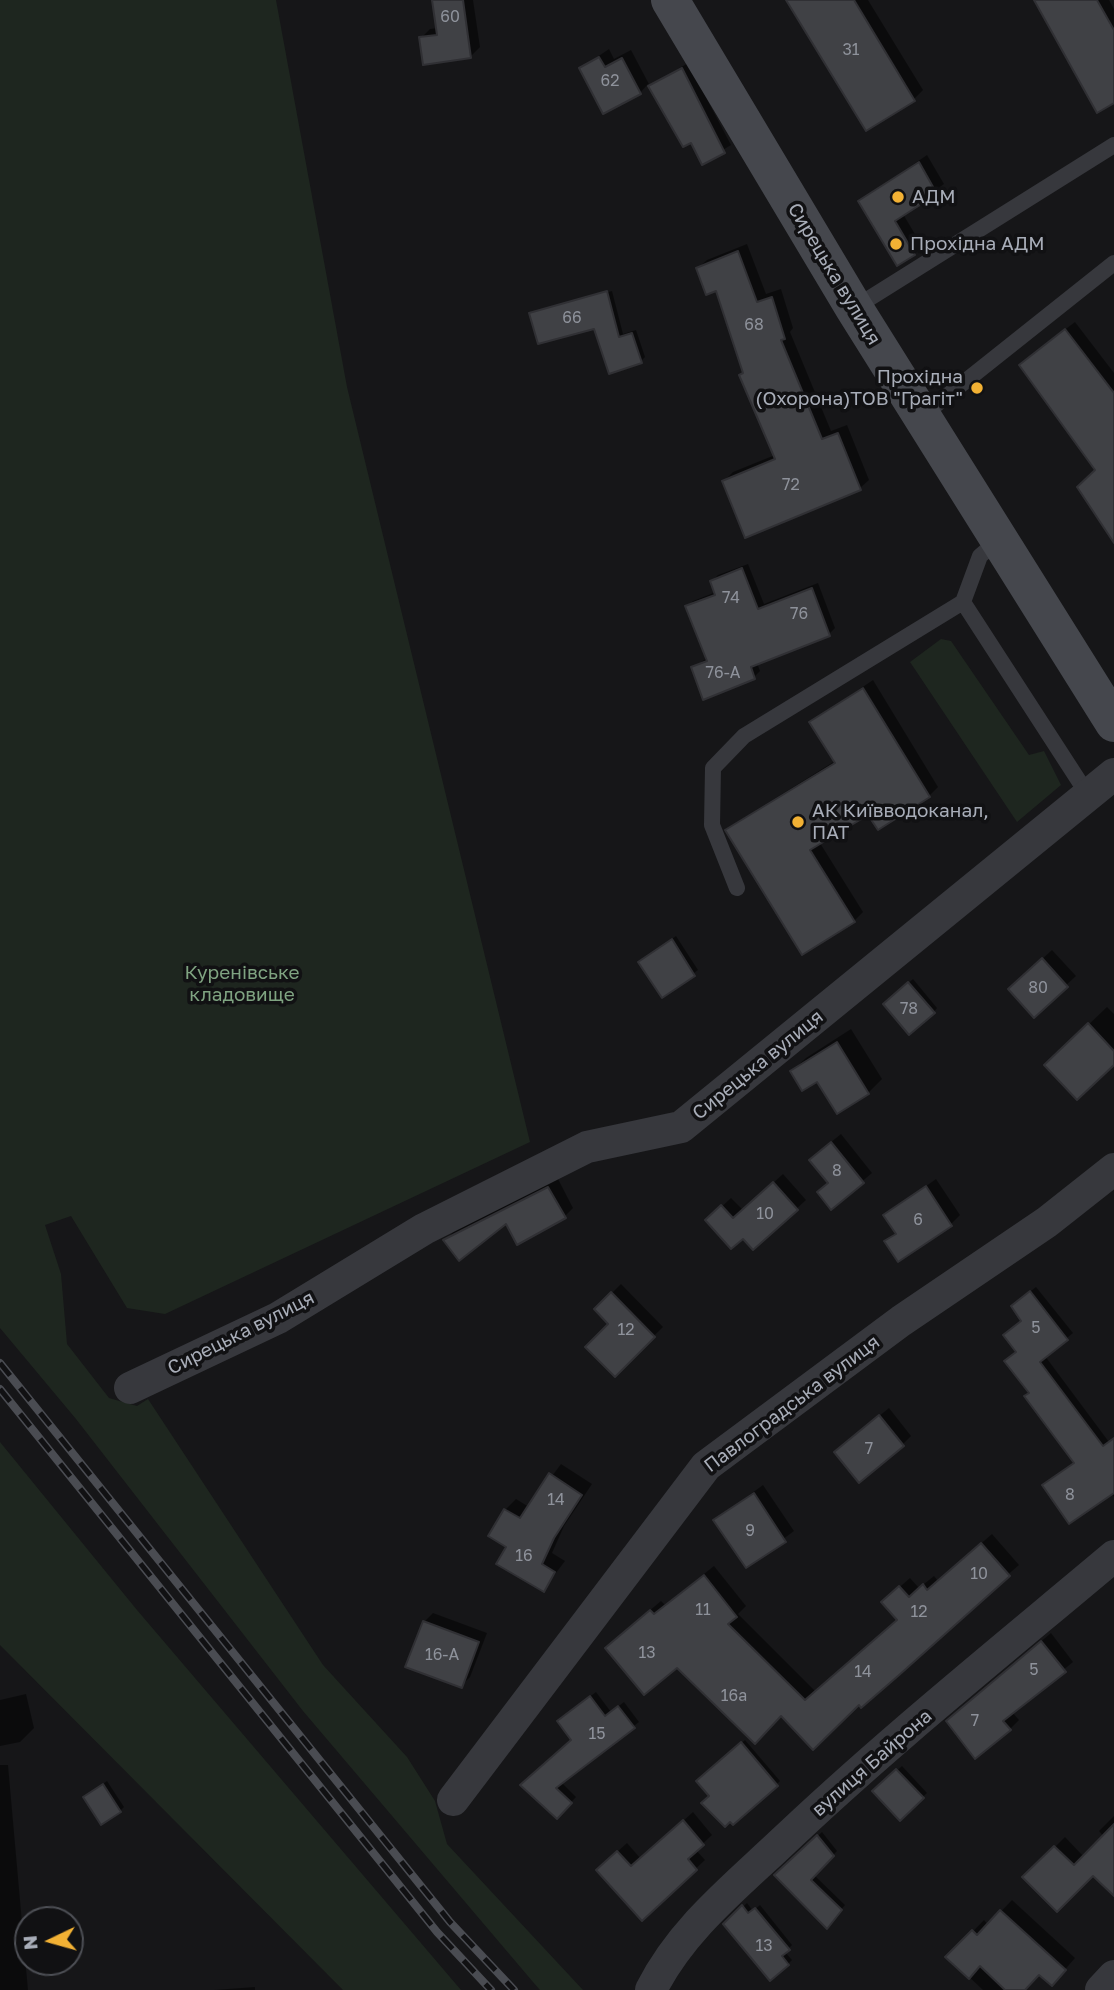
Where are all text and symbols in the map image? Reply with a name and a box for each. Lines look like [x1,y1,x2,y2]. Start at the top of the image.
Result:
house number: 60 [440,7,460,27]
house number: 31 [842,40,860,60]
house number: 62 [601,71,619,91]
place label: АДМ [912,186,956,208]
marker: АДМ [890,189,906,205]
street label: Сирецька вулиця [783,199,885,349]
place label: Прохідна АДМ [910,233,1045,255]
marker: Прохідна АДМ [888,236,904,252]
house number: 66 [562,308,582,328]
house number: 68 [744,315,764,335]
place label: Прохідна (Охорона)ТОВ "Грагіт" [755,366,963,410]
marker: Прохідна (Охорона)ТОВ "Грагіт" [969,380,985,396]
house number: 72 [782,475,800,495]
house number: 74 [722,588,740,608]
house number: 76 [790,604,808,624]
house number: 76-А [706,663,740,683]
place label: АК Київводоканал, ПАТ [812,800,989,844]
marker: АК Київводоканал, ПАТ [790,814,806,830]
park label: Куренівське кладовище [184,962,300,1006]
house number: 80 [1028,978,1048,998]
house number: 78 [900,999,918,1019]
street label: Сирецька вулиця [688,1005,828,1125]
house number: 8 [832,1161,842,1181]
house number: 10 [756,1204,774,1224]
house number: 6 [913,1210,923,1230]
street label: Сирецька вулиця [164,1286,318,1380]
house number: 5 [1031,1318,1041,1338]
house number: 12 [617,1320,635,1340]
street label: Павлоградська вулиця [700,1331,884,1477]
house number: 7 [865,1439,873,1459]
house number: 8 [1065,1485,1075,1505]
house number: 14 [547,1490,565,1510]
house number: 9 [745,1521,755,1541]
house number: 16 [515,1546,533,1566]
house number: 10 [970,1564,988,1584]
house number: 11 [695,1600,711,1620]
house number: 12 [910,1602,928,1622]
house number: 13 [638,1643,656,1663]
house number: 16-А [425,1645,459,1665]
house number: 5 [1029,1660,1039,1680]
house number: 14 [854,1662,872,1682]
house number: 16а [721,1686,747,1706]
street label: вулиця Байрона [807,1705,937,1821]
house number: 7 [971,1711,979,1731]
house number: 15 [588,1724,606,1744]
north arrow [14,1906,84,1976]
text: N [17,1935,42,1951]
house number: 13 [755,1936,773,1956]

